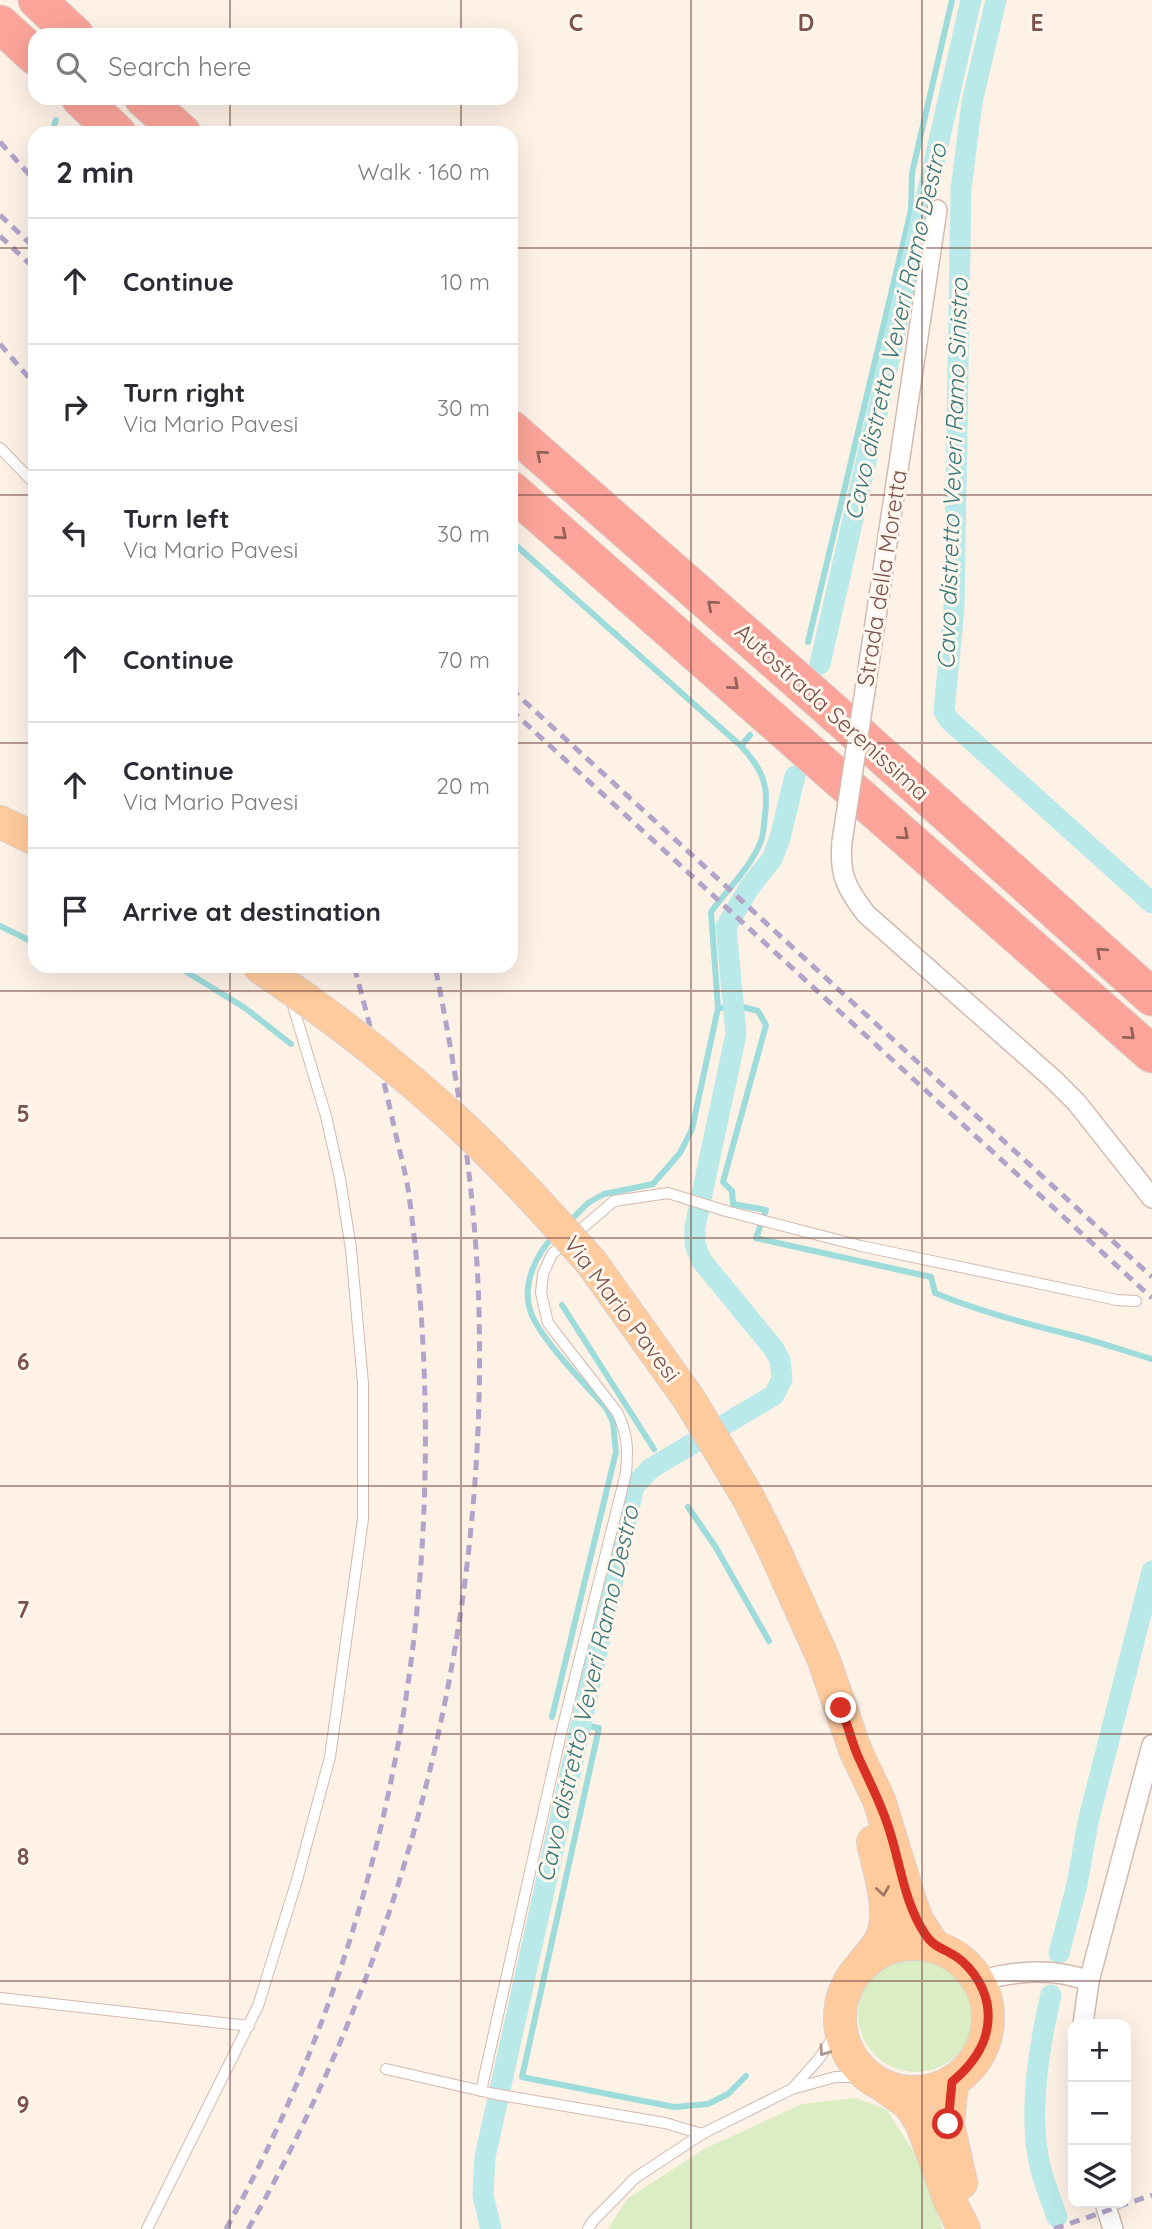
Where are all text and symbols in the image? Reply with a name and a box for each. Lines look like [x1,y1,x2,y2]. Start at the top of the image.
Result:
text: C [569,8,583,37]
text: D [798,8,814,37]
text: E [1030,8,1044,37]
search box [28,28,518,105]
icon: search [52,48,90,86]
text: Search here [108,50,252,83]
water label: Cavo distretto Veveri Ramo Destro [837,139,953,523]
text: 2 min [56,153,134,191]
text: Walk · 160 m [358,157,490,186]
icon: ahead [56,262,94,300]
text: Continue [123,265,234,298]
text: 10 m [441,267,490,296]
water label: Cavo distretto Veveri Ramo Sinistro [930,276,974,670]
text: Turn right [123,376,245,409]
icon: right [56,388,94,426]
text: 30 m [437,393,490,422]
text: Via Mario Pavesi [123,409,298,438]
one-way arrow [536,451,549,463]
street label: Strada della Moretta [850,468,913,688]
text: Turn left [123,502,230,535]
icon: left [56,514,94,552]
text: 30 m [437,519,490,548]
one-way arrow [554,527,567,539]
text: Via Mario Pavesi [123,535,298,564]
one-way arrow [707,601,720,613]
street label: Autostrada Serenissima [729,617,935,807]
icon: ahead [56,640,94,678]
text: Continue [123,643,234,676]
text: 70 m [437,645,490,674]
one-way arrow [725,677,738,689]
text: Continue [123,754,234,787]
icon: ahead [56,766,94,804]
text: 20 m [436,771,490,800]
text: Via Mario Pavesi [123,787,298,816]
one-way arrow [896,827,909,840]
icon: arrive [56,892,94,930]
text: Arrive at destination [123,895,381,928]
one-way arrow [1096,947,1109,960]
one-way arrow [1122,1027,1135,1039]
text: 5 [16,1099,30,1128]
street label: Via Mario Pavesi [558,1230,687,1387]
text: 6 [17,1347,29,1376]
water label: Cavo distretto Veveri Ramo Destro [529,1501,645,1885]
text: 7 [17,1595,30,1624]
route end [825,1692,856,1723]
text: 8 [17,1842,29,1871]
one-way arrow [875,1885,890,1897]
map controls [1068,2019,1131,2208]
button: + [1068,2019,1131,2082]
one-way arrow [819,2043,832,2056]
button: − [1068,2082,1131,2145]
text: 9 [16,2090,30,2119]
route start [932,2108,963,2139]
button: layers [1068,2145,1131,2208]

